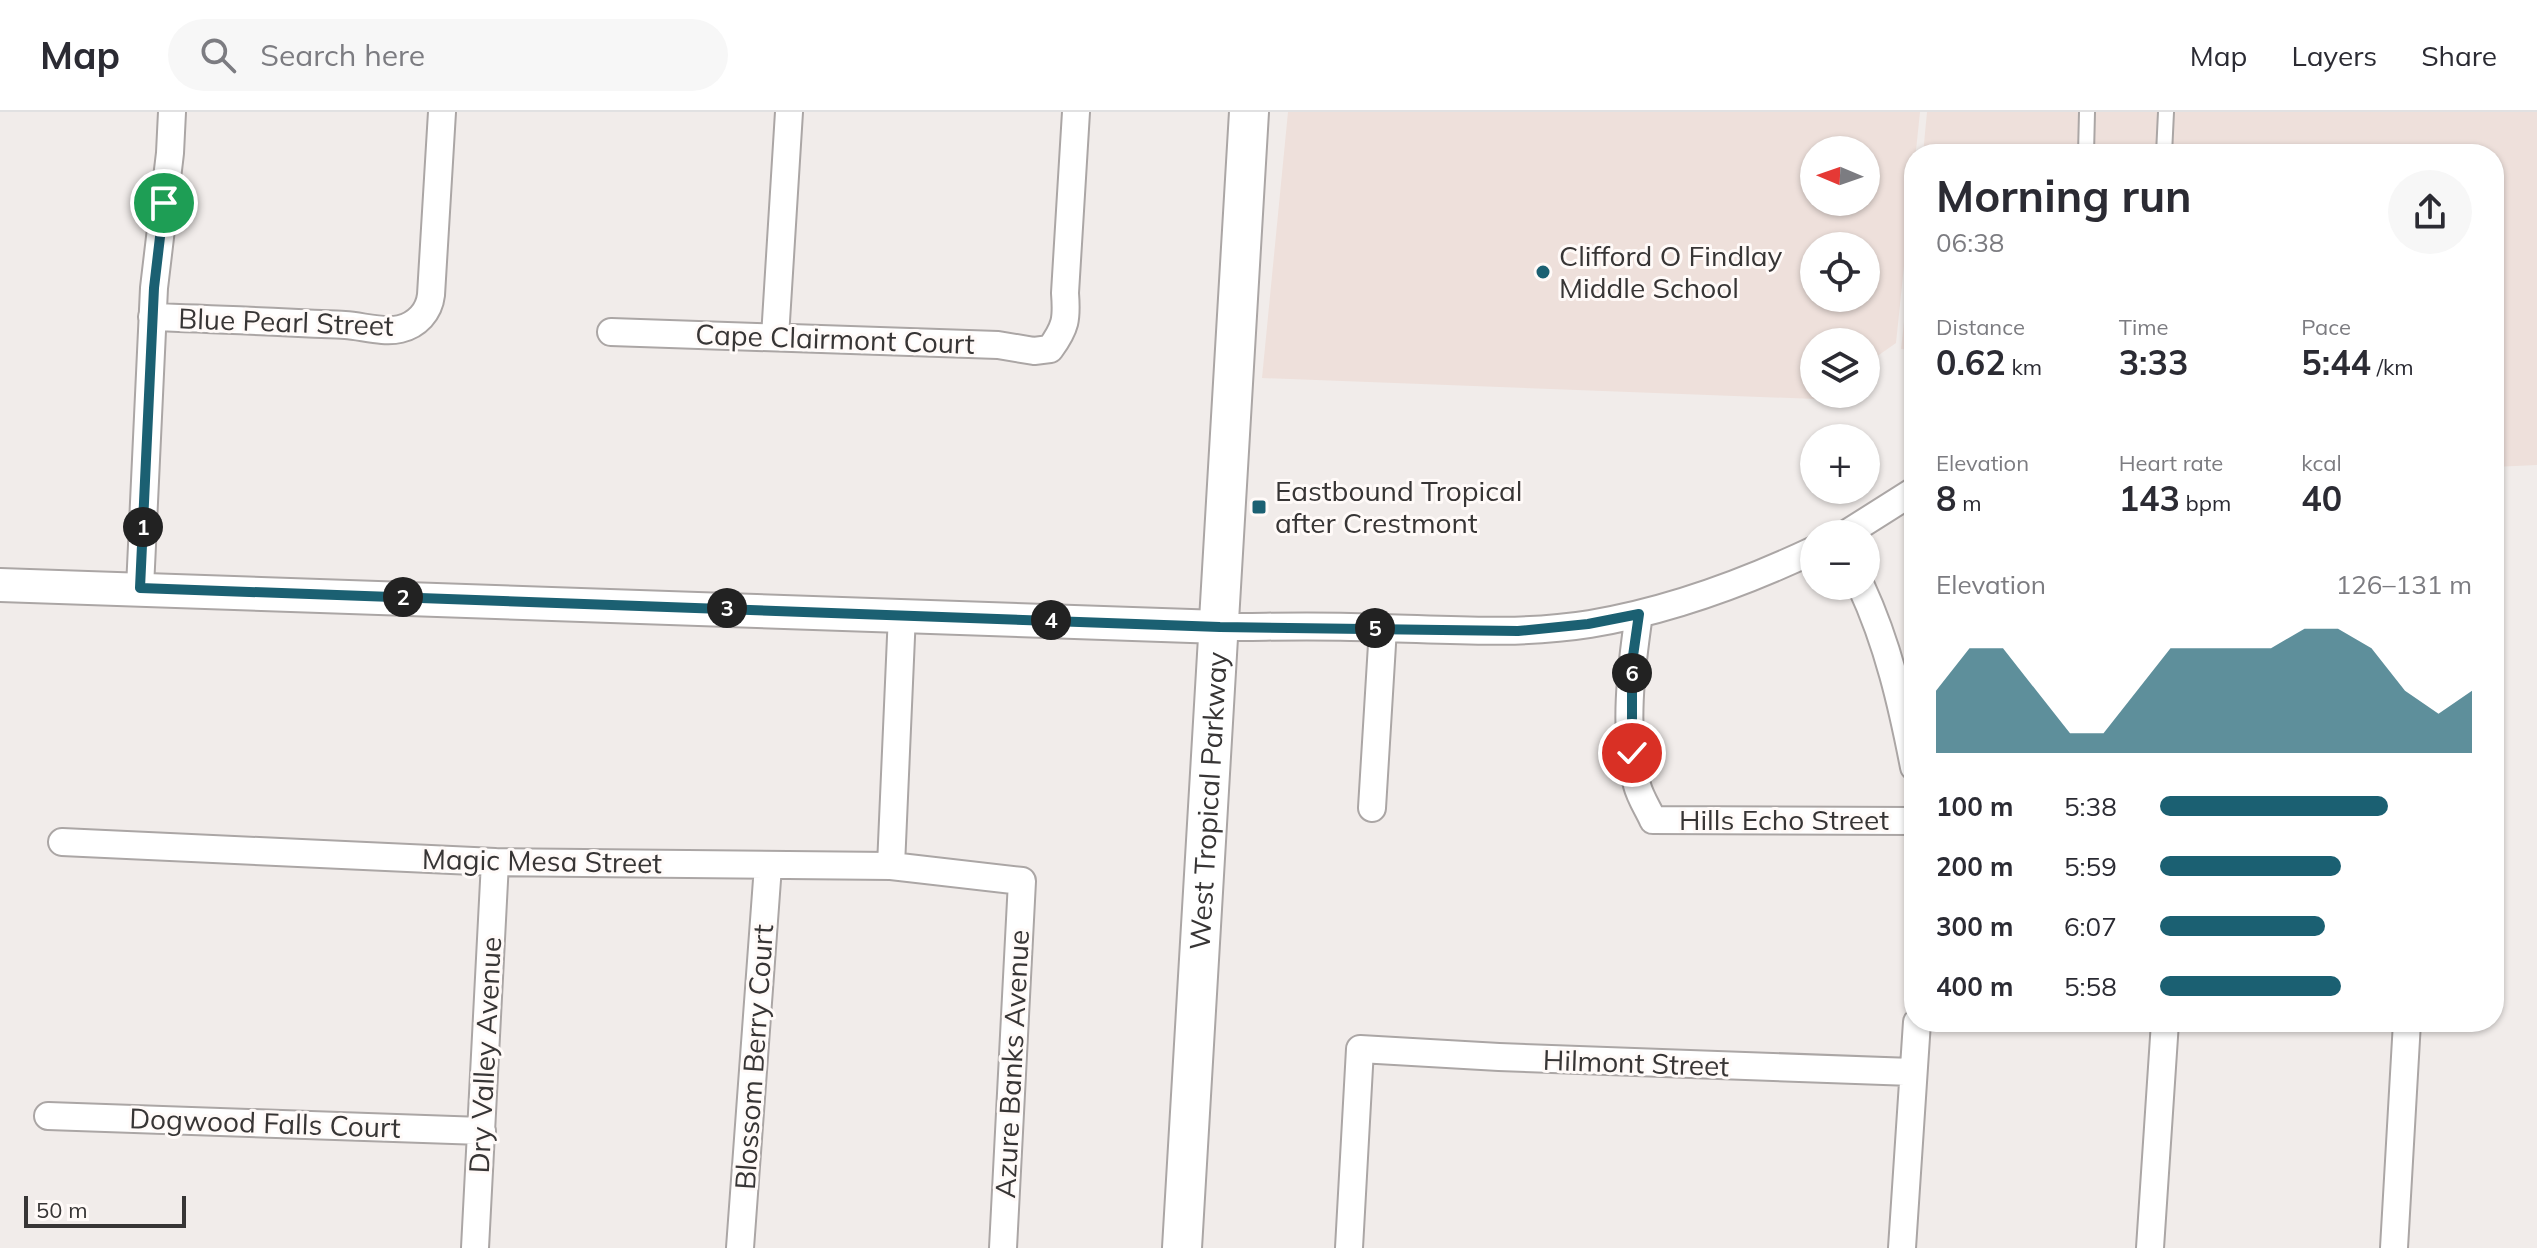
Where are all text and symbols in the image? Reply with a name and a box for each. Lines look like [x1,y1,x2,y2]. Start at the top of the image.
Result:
search box [168,19,728,91]
text: Map [40,31,120,79]
icon: search [196,33,240,77]
text: Search here [260,36,425,74]
text: Map [2190,38,2247,73]
text: Layers [2291,38,2377,73]
text: Share [2421,38,2497,73]
north arrow [1800,136,1880,216]
map controls [1800,136,1880,600]
text: Morning run [1936,168,2192,223]
pin [130,169,198,237]
button: share [2388,170,2472,254]
icon: arrive [142,181,186,225]
text: 06:38 [1936,226,2004,259]
button: locate [1800,232,1880,312]
place label: Clifford O Findlay Middle School [1559,238,1783,305]
marker: Clifford O Findlay Middle School [1534,263,1552,281]
street label: Blue Pearl Street [178,300,395,343]
text: Distance [1936,313,2025,341]
text: Time [2119,313,2168,341]
text: Pace [2301,313,2351,341]
street label: Cape Clairmont Court [695,316,975,361]
button: layers [1800,328,1880,408]
text: 0.62 [1936,341,2006,384]
text: 3:33 [2119,341,2188,384]
text: 5:44 [2301,341,2371,384]
text: km [2006,353,2042,381]
text: /km [2371,353,2414,381]
button: + [1800,424,1880,504]
text: Elevation [1936,449,2029,477]
text: Heart rate [2119,449,2223,477]
text: kcal [2301,449,2342,477]
place label: Eastbound Tropical after Crestmont [1275,473,1522,540]
text: 8 [1936,477,1956,520]
text: 143 [2119,477,2180,520]
text: 40 [2301,477,2342,520]
text: m [1956,489,1981,517]
text: bpm [2180,489,2231,517]
marker: Eastbound Tropical after Crestmont [1250,498,1268,516]
pin: 1 [123,507,163,547]
text: 1 [136,513,150,541]
button: − [1800,520,1880,600]
text: Elevation [1936,568,2046,601]
text: 126–131 m [2336,568,2472,601]
pin: 2 [383,577,423,617]
text: 2 [396,583,410,611]
pin: 3 [707,588,747,628]
text: 3 [720,594,734,622]
pin: 4 [1031,600,1071,640]
text: 4 [1044,606,1058,634]
pin: 5 [1355,608,1395,648]
text: 5 [1368,614,1382,642]
street label: West Tropical Parkway [1182,651,1234,951]
pin: 6 [1612,653,1652,693]
text: 6 [1625,659,1639,687]
pin [1598,719,1666,787]
icon: check [1610,731,1654,775]
text: 100 m [1936,790,2013,823]
text: 5:38 [2064,790,2117,823]
street label: Hills Echo Street [1679,802,1889,837]
street label: Magic Mesa Street [422,841,663,880]
text: 200 m [1936,850,2013,883]
text: 5:59 [2064,850,2117,883]
text: 300 m [1936,910,2013,943]
text: 6:07 [2064,910,2117,943]
street label: Blossom Berry Court [727,923,780,1191]
street label: Azure Banks Avenue [987,929,1036,1199]
street label: Dry Valley Avenue [461,936,508,1174]
text: 400 m [1936,970,2013,1003]
text: 5:58 [2064,970,2117,1003]
street label: Hilmont Street [1542,1042,1730,1083]
street label: Dogwood Falls Court [129,1100,401,1145]
scale bar [24,1192,186,1228]
text: 50 m [36,1196,87,1224]

